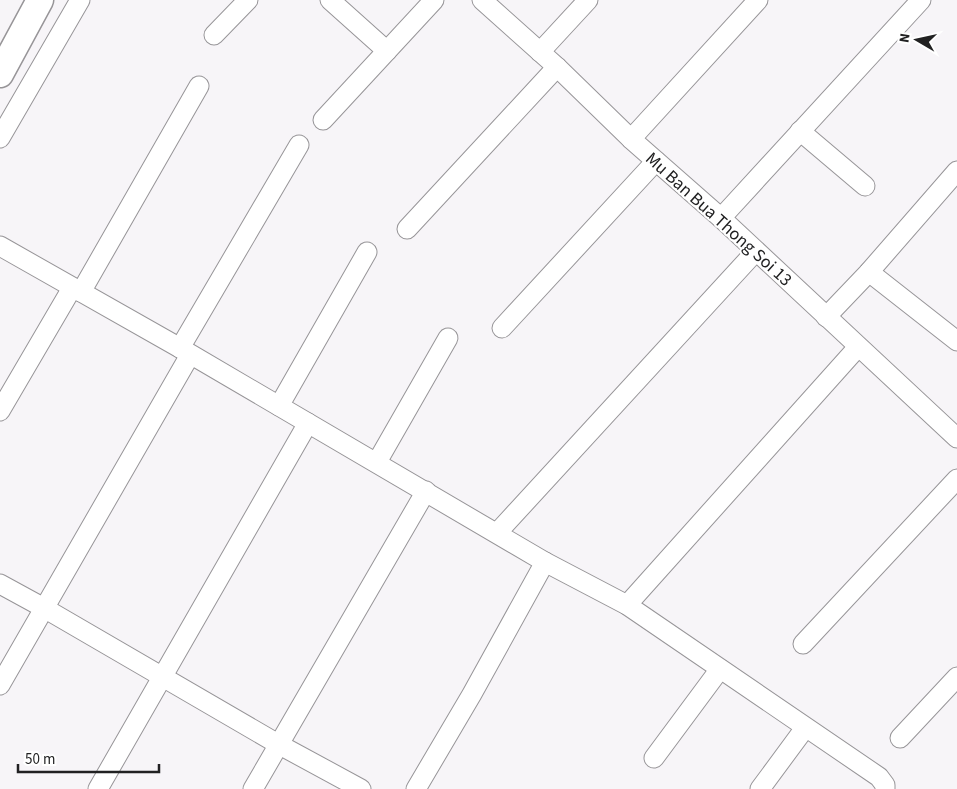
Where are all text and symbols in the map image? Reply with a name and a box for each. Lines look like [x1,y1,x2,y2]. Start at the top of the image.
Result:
north arrow [892,15,942,65]
text: N [895,32,916,44]
street label: Mu Ban Bua Thong Soi 13 [640,147,798,292]
scale bar [18,742,159,774]
text: 50 m [25,749,55,770]

